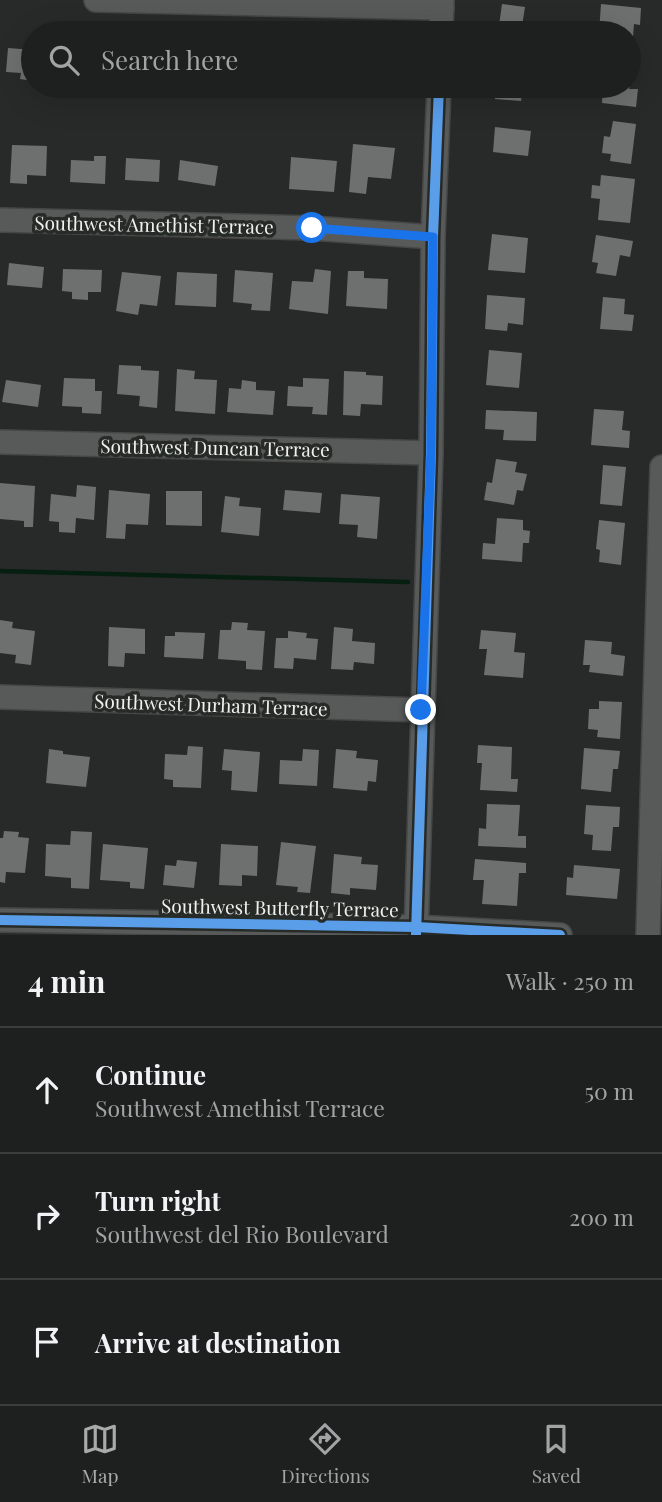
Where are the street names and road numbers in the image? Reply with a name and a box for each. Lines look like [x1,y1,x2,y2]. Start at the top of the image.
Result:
street label: Southwest Amethist Terrace [34,209,274,239]
street label: Southwest Duncan Terrace [100,432,330,462]
street label: Southwest Durham Terrace [94,687,328,721]
street label: Southwest Butterfly Terrace [161,892,399,922]

